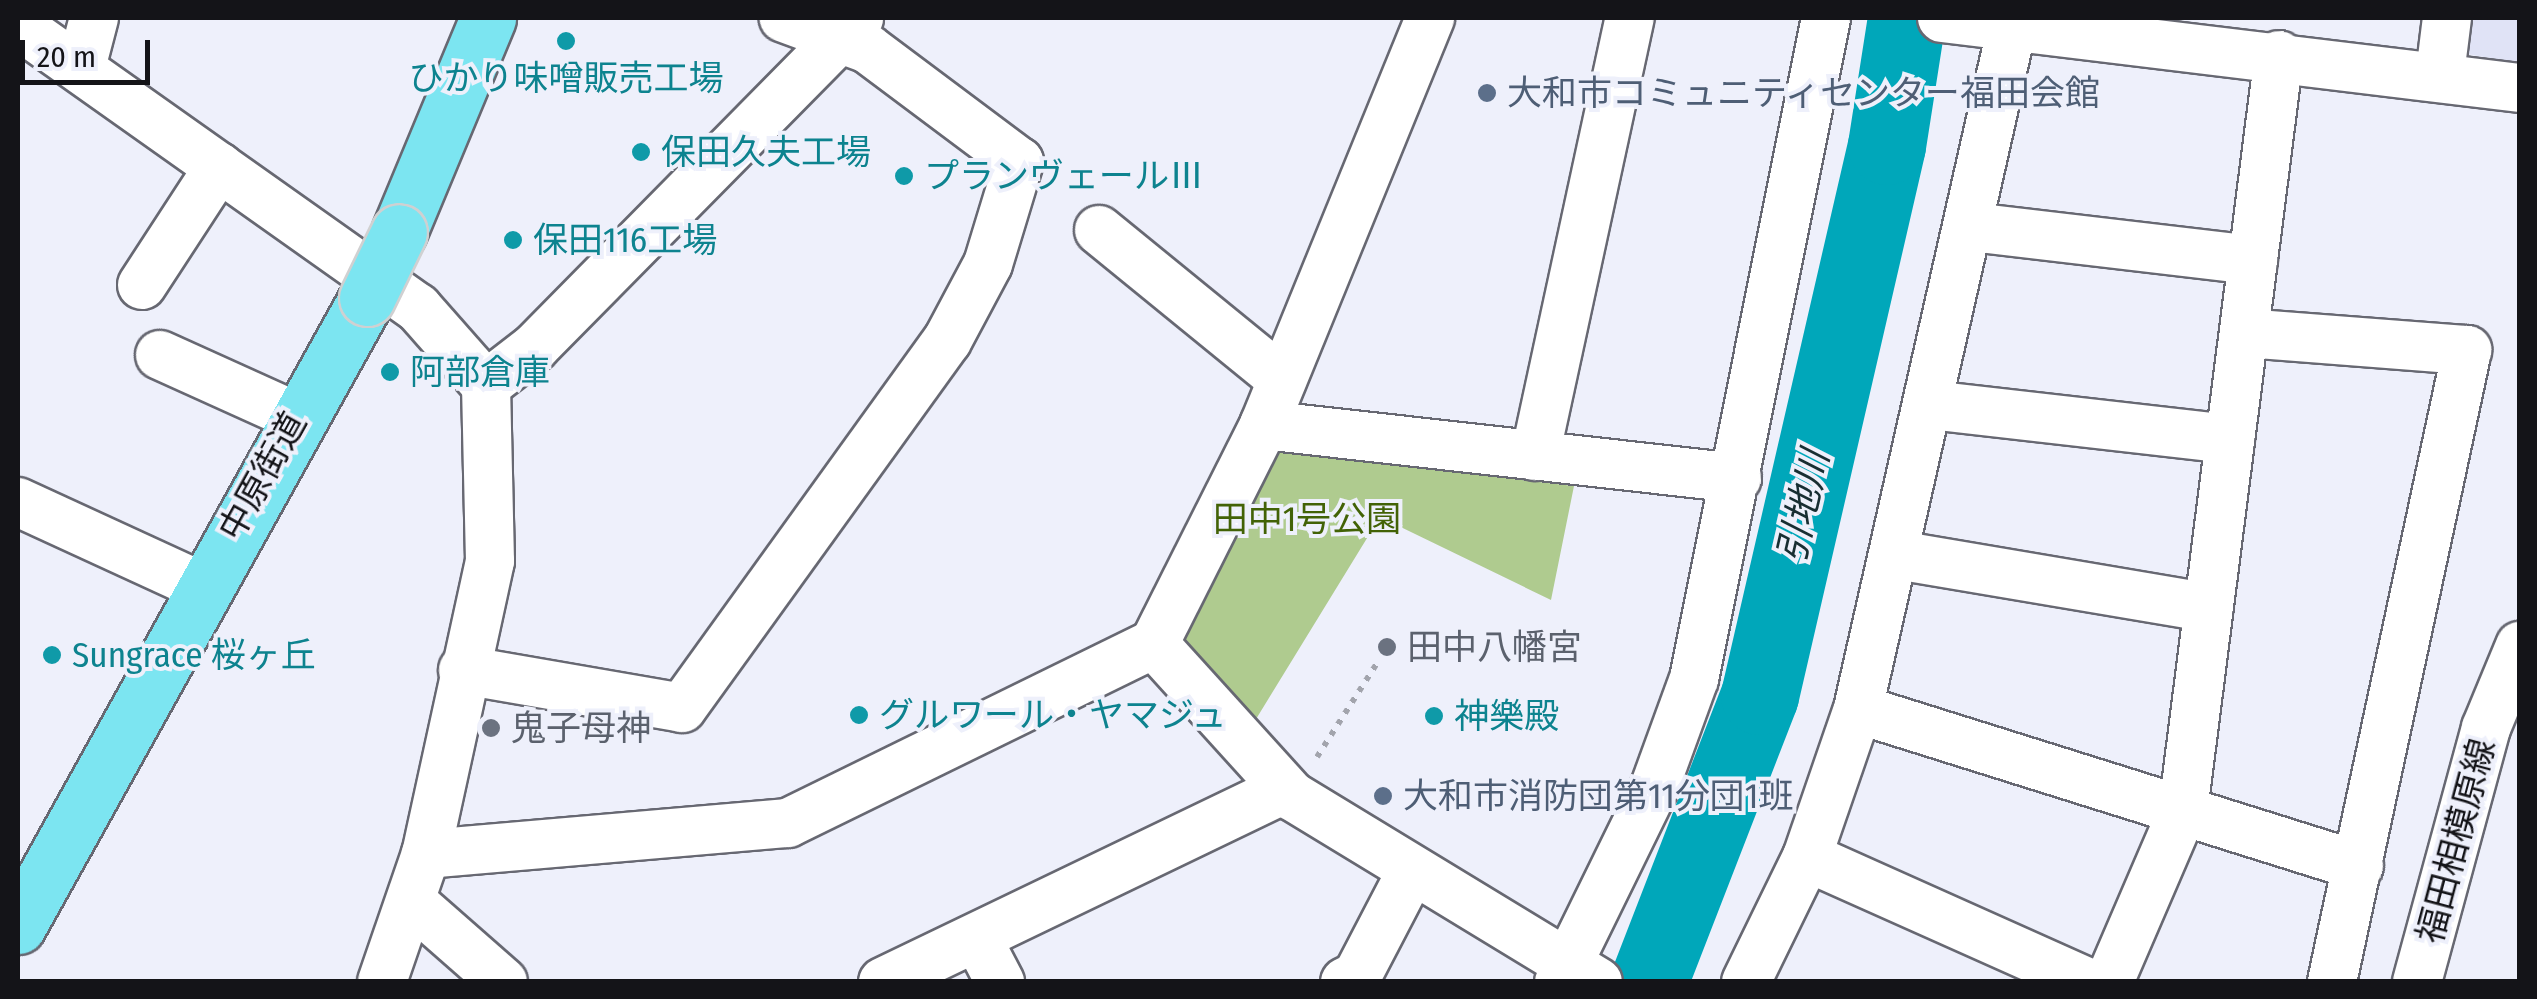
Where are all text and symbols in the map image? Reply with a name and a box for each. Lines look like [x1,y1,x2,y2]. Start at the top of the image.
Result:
scale bar [25,20,155,82]
marker: ひかり味噌販売工場 [555,30,577,52]
text: 20 m [37,39,96,75]
place label: ひかり味噌販売工場 [409,57,723,99]
place label: 大和市コミュニティセンター福田会館 [1507,72,2102,114]
marker: 大和市コミュニティセンター福田会館 [1476,82,1498,104]
place label: 保田久夫工場 [661,131,871,173]
marker: 保田久夫工場 [630,141,652,163]
place label: プランヴェールⅢ [924,155,1204,197]
marker: プランヴェールⅢ [893,165,915,187]
place label: 保田116工場 [533,219,717,261]
marker: 保田116工場 [502,229,524,251]
place label: 阿部倉庫 [410,351,550,393]
marker: 阿部倉庫 [379,361,401,383]
street label: 中原街道 [210,405,314,547]
water label: 引地川 [1769,446,1839,568]
park label: 田中1号公園 [1213,498,1401,540]
place label: 田中八幡宮 [1407,626,1582,668]
place label: Sungrace 桜ヶ丘 [72,634,316,676]
marker: 田中八幡宮 [1376,636,1398,658]
marker: Sungrace 桜ヶ丘 [41,644,63,666]
place label: グルワール・ヤマジュ [879,694,1229,736]
place label: 神樂殿 [1454,695,1559,737]
marker: グルワール・ヤマジュ [848,704,870,726]
marker: 神樂殿 [1423,705,1445,727]
place label: 鬼子母神 [511,707,651,749]
marker: 鬼子母神 [480,717,502,739]
street label: 福田相模原線 [2409,734,2503,948]
place label: 大和市消防団第11分団1班 [1403,775,1793,817]
marker: 大和市消防団第11分団1班 [1372,785,1394,807]

